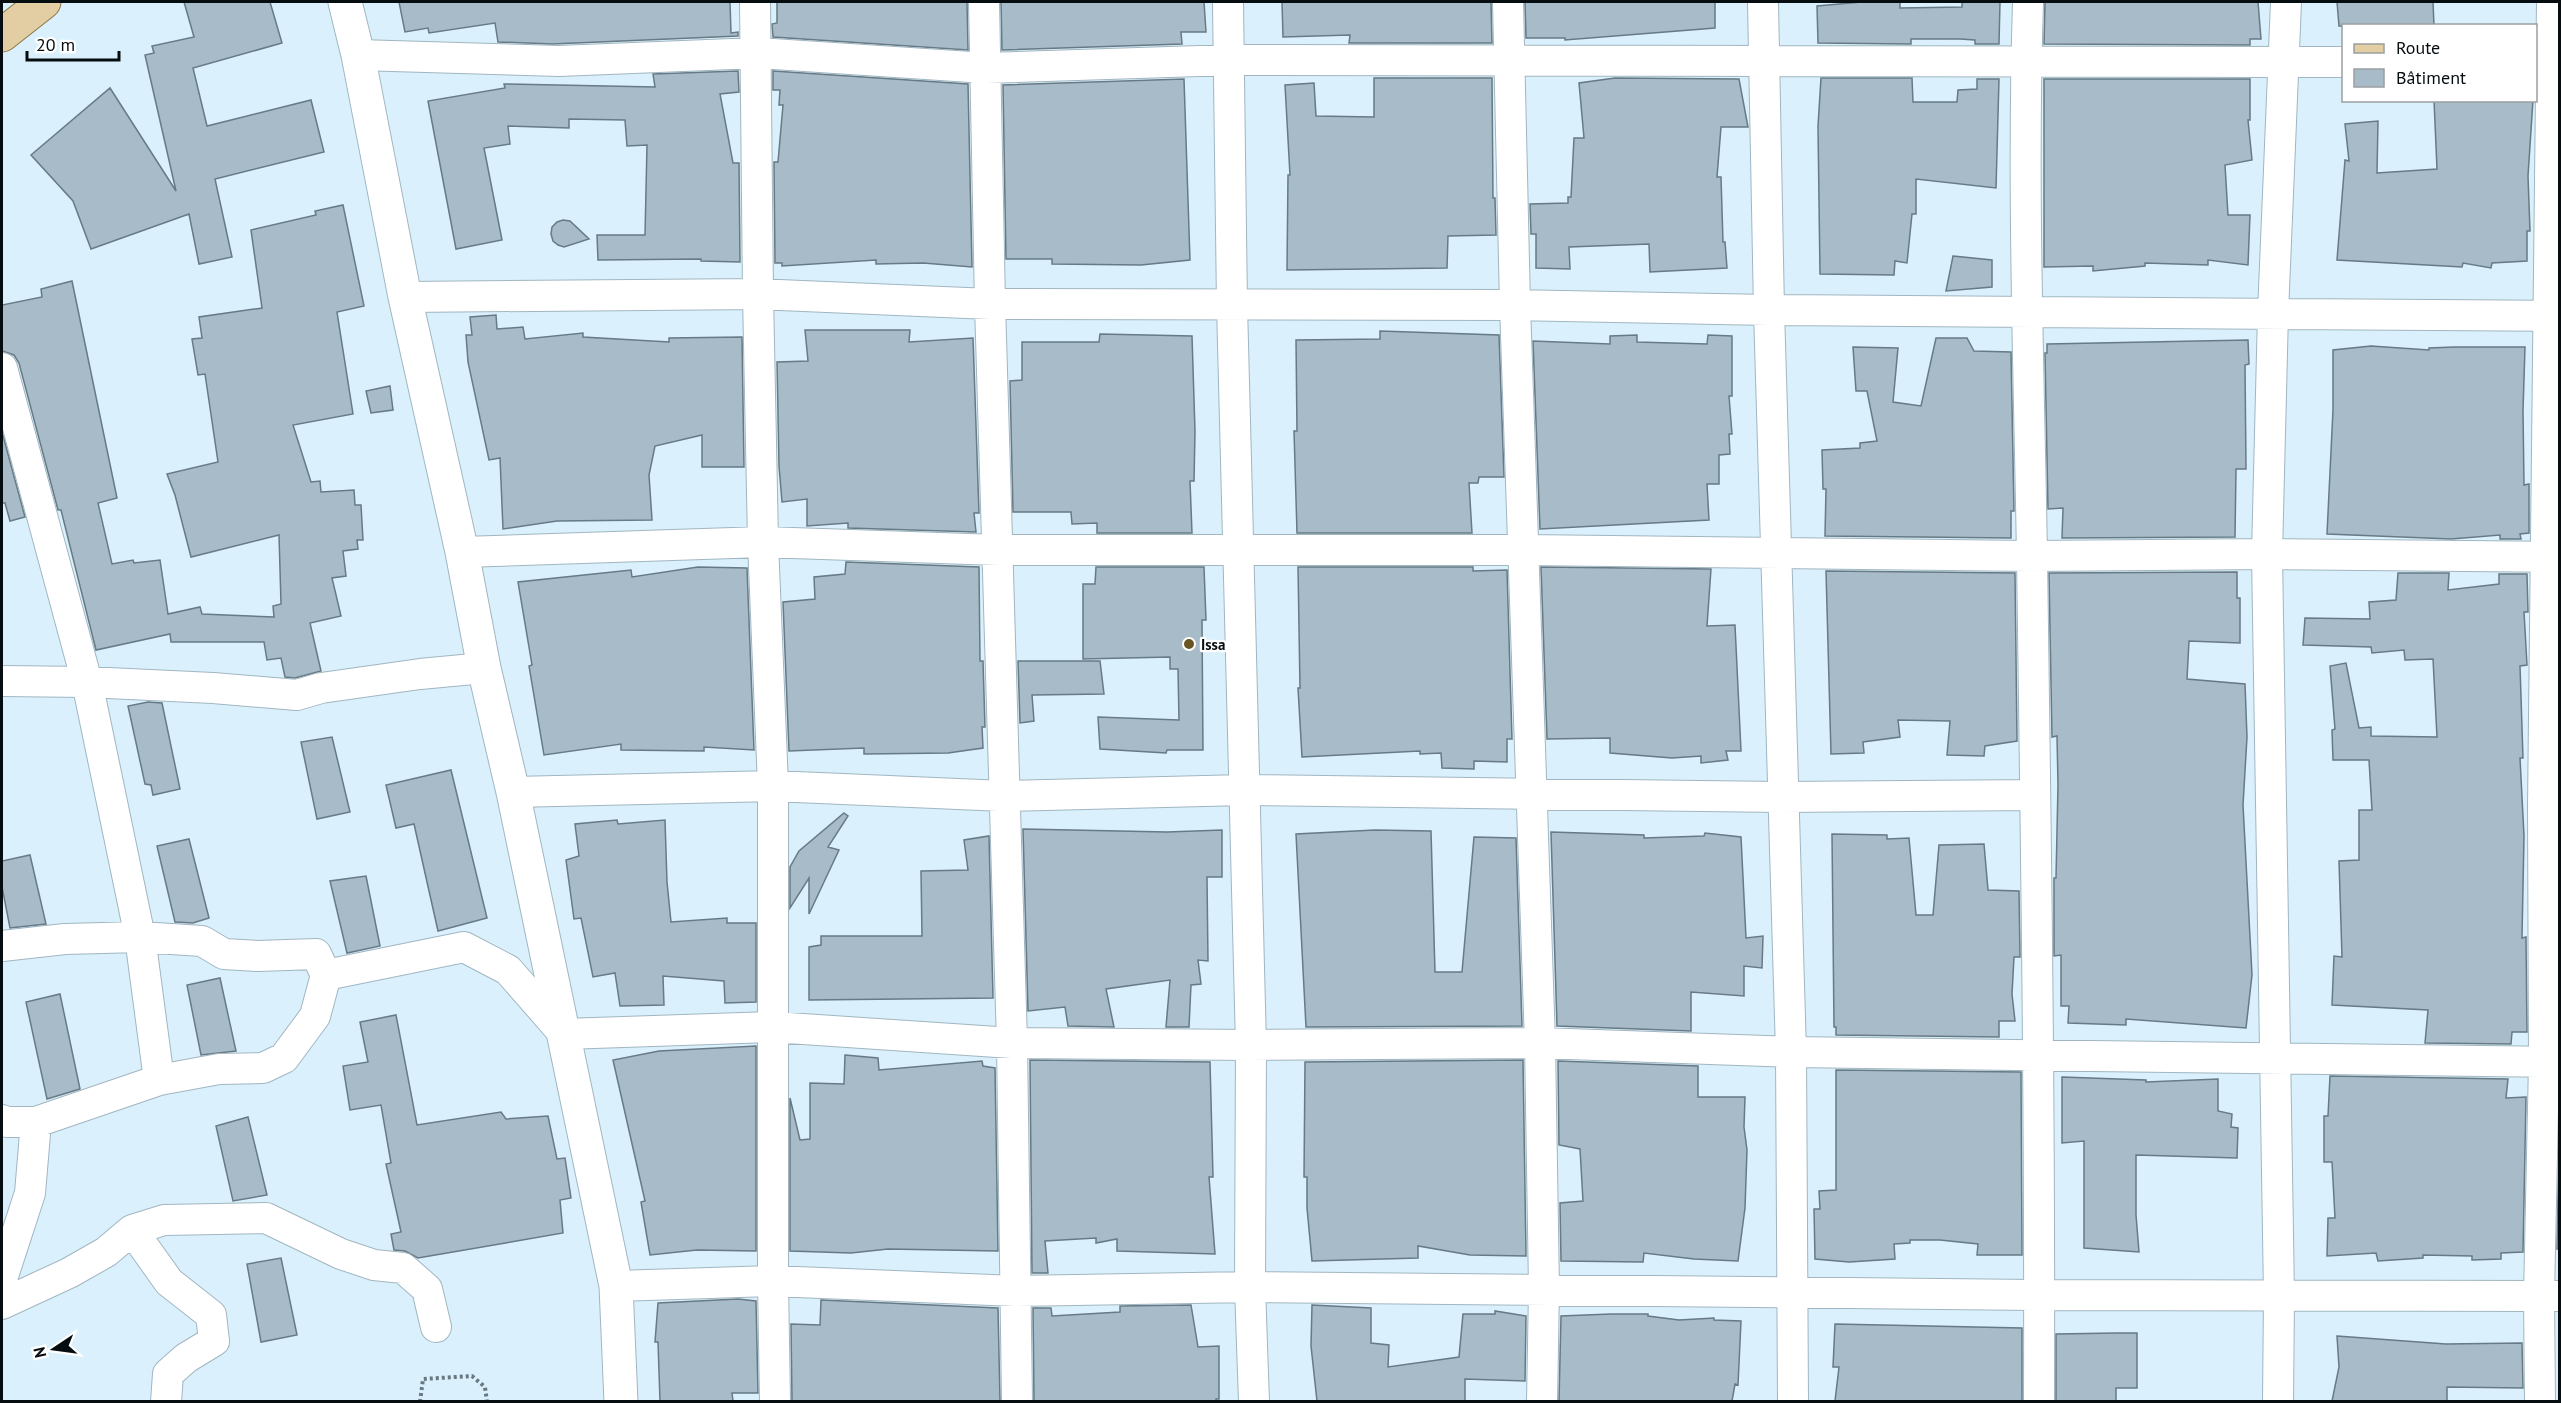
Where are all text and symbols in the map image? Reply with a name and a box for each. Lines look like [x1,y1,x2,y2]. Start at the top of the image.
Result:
scale bar [27,24,118,62]
legend [2342,24,2537,102]
text: 20 m [36,33,75,56]
text: Route [2396,36,2440,59]
text: Bâtiment [2396,66,2466,89]
place label: Issa [1201,635,1225,654]
marker: Issa [1182,637,1196,651]
north arrow [24,1319,84,1379]
text: N [28,1345,50,1360]

